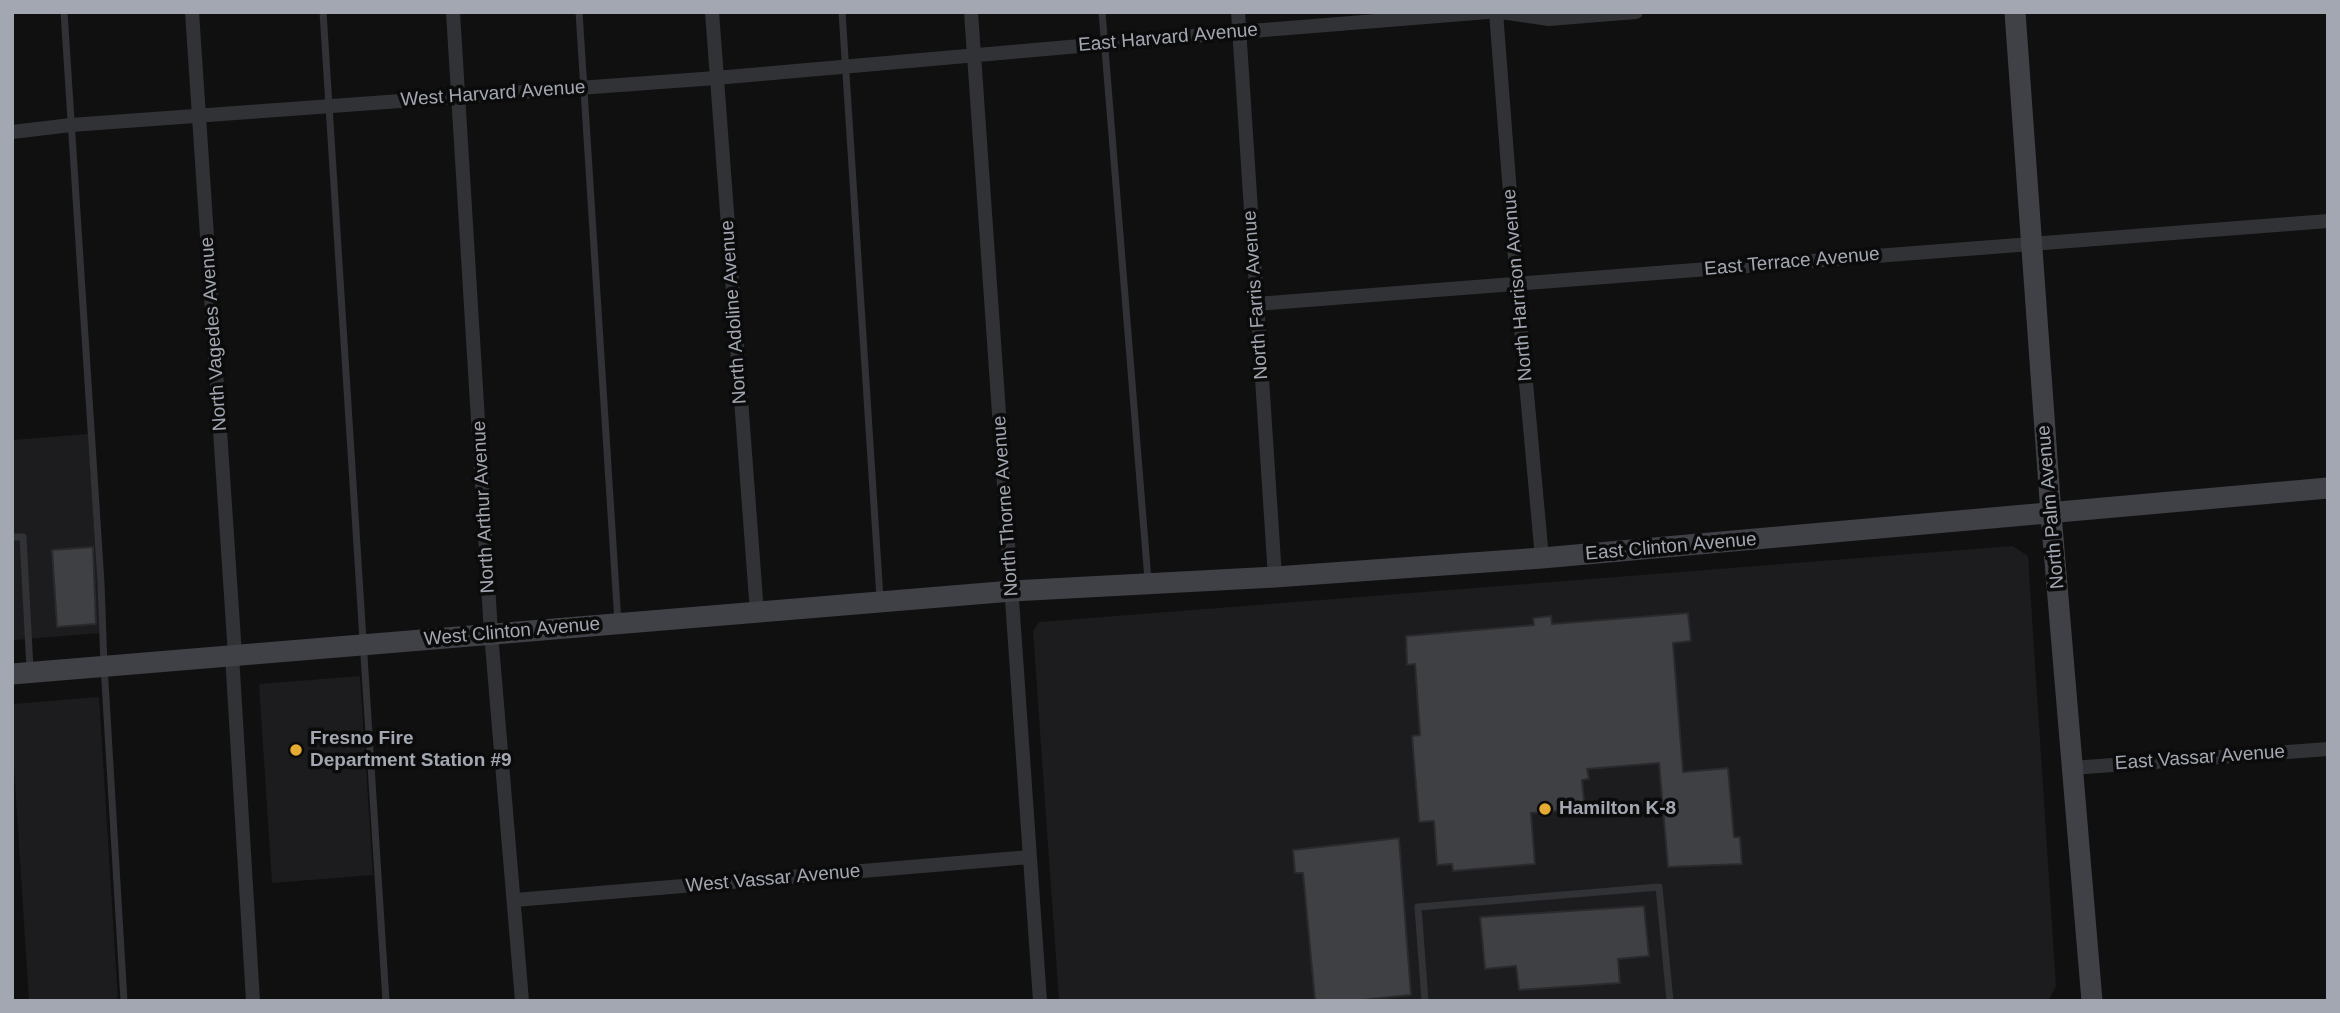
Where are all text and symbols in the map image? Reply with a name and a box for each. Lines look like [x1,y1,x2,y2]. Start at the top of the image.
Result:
street label: East Harvard Avenue [1077,19,1259,57]
street label: West Harvard Avenue [400,76,586,112]
street label: North Harrison Avenue [1498,188,1538,382]
street label: North Farris Avenue [1239,210,1273,380]
street label: North Adoline Avenue [716,219,752,405]
street label: North Vagedes Avenue [196,236,232,432]
street label: East Terrace Avenue [1703,243,1881,281]
street label: North Thorne Avenue [988,415,1024,597]
street label: North Arthur Avenue [468,420,500,594]
street label: North Palm Avenue [2032,424,2070,590]
street label: East Clinton Avenue [1584,528,1758,566]
street label: West Clinton Avenue [423,613,601,651]
place label: Fresno Fire Department Station #9 [310,728,512,772]
street label: East Vassar Avenue [2114,741,2286,775]
marker: Fresno Fire Department Station #9 [288,742,304,758]
place label: Hamilton K-8 [1559,798,1676,820]
marker: Hamilton K-8 [1537,801,1553,817]
street label: West Vassar Avenue [685,860,861,898]

